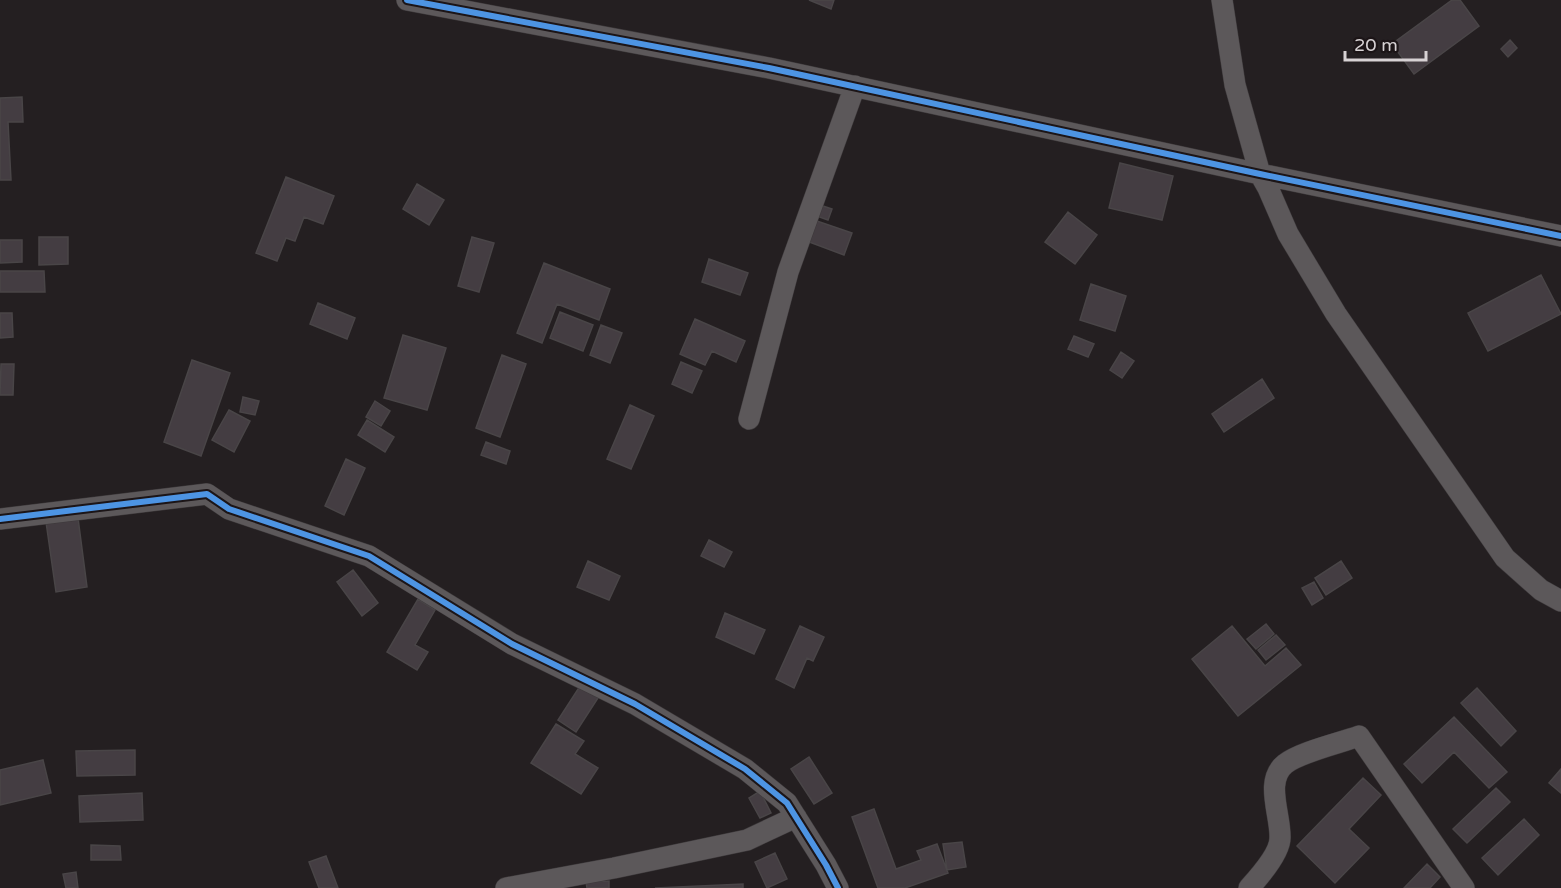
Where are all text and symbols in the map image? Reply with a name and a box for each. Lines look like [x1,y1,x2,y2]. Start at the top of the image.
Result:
scale bar [1345,24,1426,62]
text: 20 m [1354,34,1398,56]

